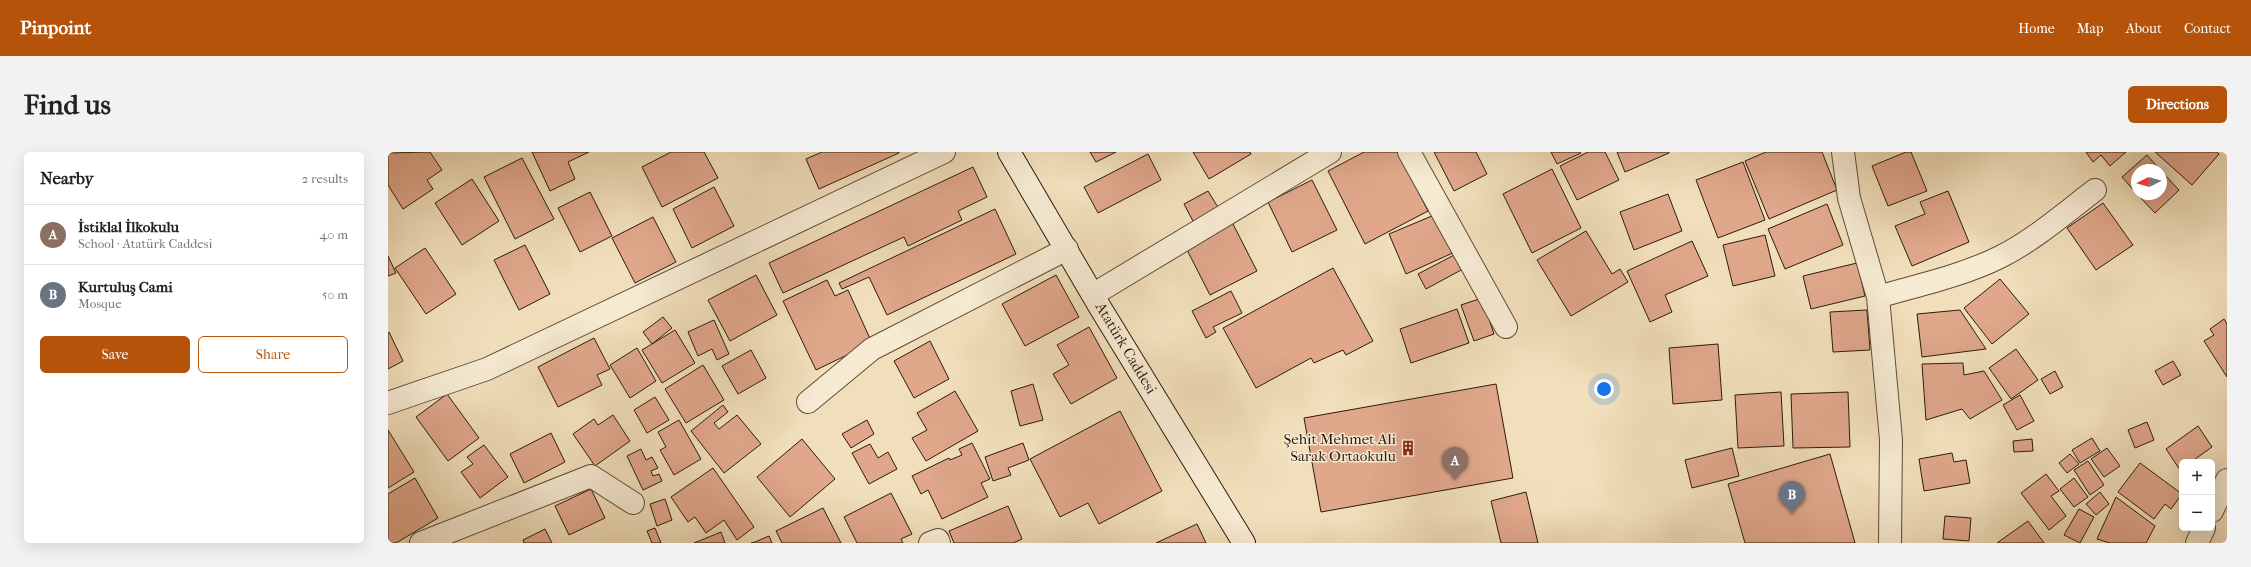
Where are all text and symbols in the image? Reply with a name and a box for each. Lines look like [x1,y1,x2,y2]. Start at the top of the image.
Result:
text: Pinpoint [20,17,91,39]
text: Home [2018,20,2055,37]
text: Map [2077,20,2104,37]
text: About [2126,20,2162,37]
text: Contact [2184,20,2231,37]
button: Directions [2128,86,2227,123]
text: Find us [24,88,111,121]
north arrow [2131,164,2167,200]
text: Nearby [40,168,94,188]
text: 2 results [302,171,348,186]
text: İstiklal İlkokulu [78,218,179,236]
text: A [49,227,57,242]
text: 40 m [320,227,348,242]
text: School · Atatürk Caddesi [78,236,212,251]
text: Kurtuluş Cami [78,278,173,296]
text: B [49,287,57,302]
text: 50 m [322,287,348,302]
text: Mosque [78,296,122,311]
street label: Atatürk Caddesi [1091,298,1161,398]
button: Save [40,336,190,373]
button: Share [198,336,348,373]
your location [1594,379,1614,399]
place label: Şehit Mehmet Ali Sarak Ortaokulu [1284,430,1397,465]
building icon: Şehit Mehmet Ali Sarak Ortaokulu [1399,439,1417,457]
pin: A [1442,447,1468,480]
map controls [2179,459,2215,531]
button: + [2179,459,2215,495]
pin: B [1779,481,1805,514]
button: − [2179,495,2215,531]

